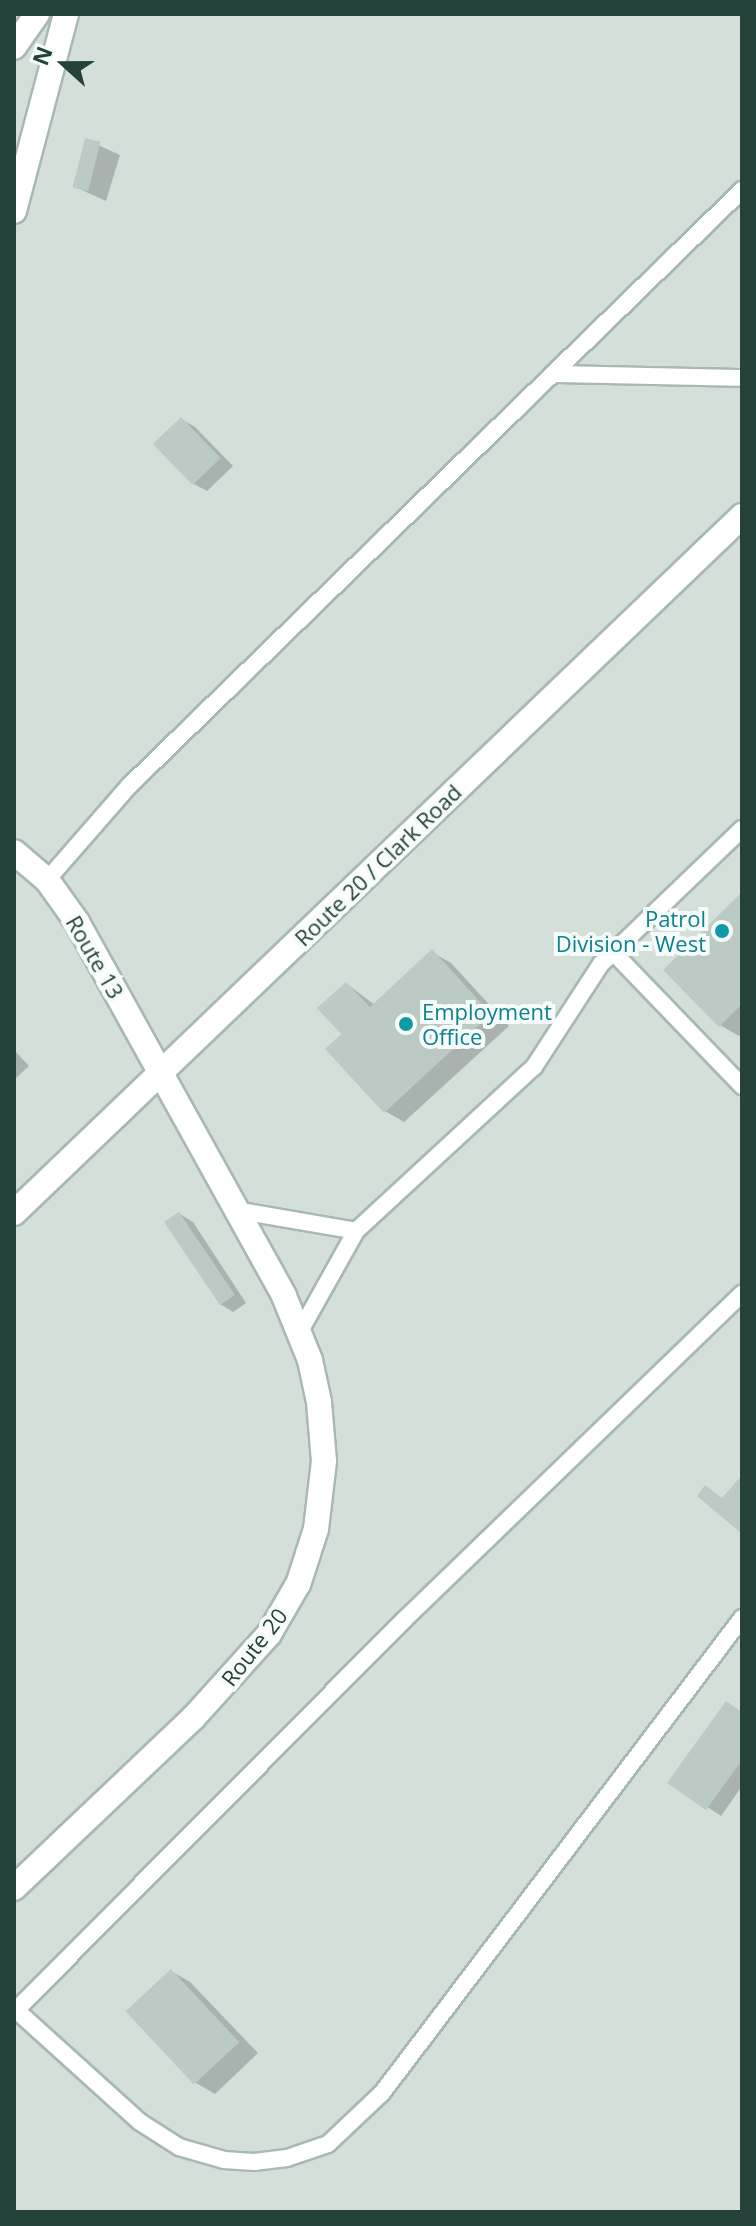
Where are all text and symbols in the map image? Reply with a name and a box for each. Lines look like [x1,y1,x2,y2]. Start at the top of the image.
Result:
north arrow [24,24,104,104]
text: N [24,42,59,69]
street label: Route 20 / Clark Road [289,779,467,951]
place label: Patrol Division - West [556,905,706,956]
street label: Route 13 [61,911,129,1003]
marker: Patrol Division - West [713,922,731,940]
place label: Employment Office [422,998,552,1050]
marker: Employment Office [397,1015,415,1033]
street label: Route 20 [215,1603,293,1691]

